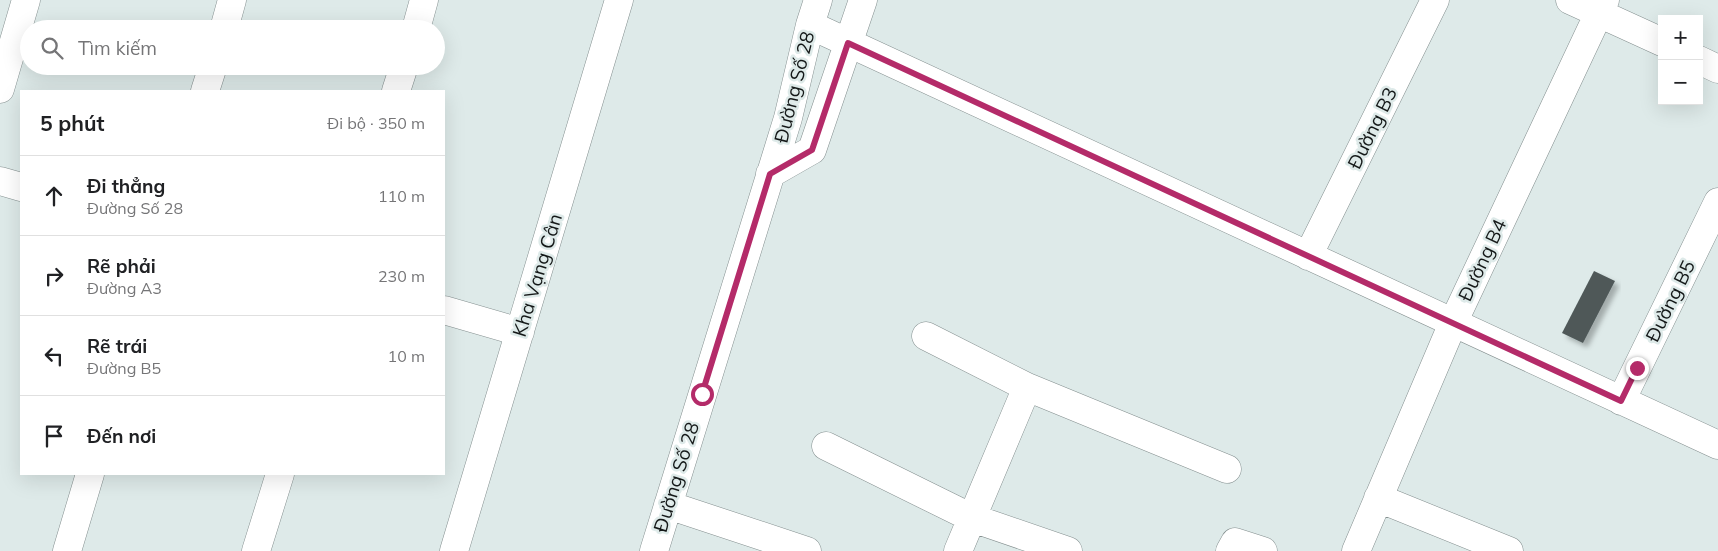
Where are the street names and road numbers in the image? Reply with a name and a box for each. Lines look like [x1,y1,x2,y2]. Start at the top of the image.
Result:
street label: Đường Số 28 [769,29,819,145]
street label: Đường B3 [1342,83,1402,173]
street label: Kha Vạng Cân [507,211,567,339]
street label: Đường B4 [1453,215,1511,305]
street label: Đường B5 [1640,256,1700,346]
street label: Đường Số 28 [648,419,704,535]

